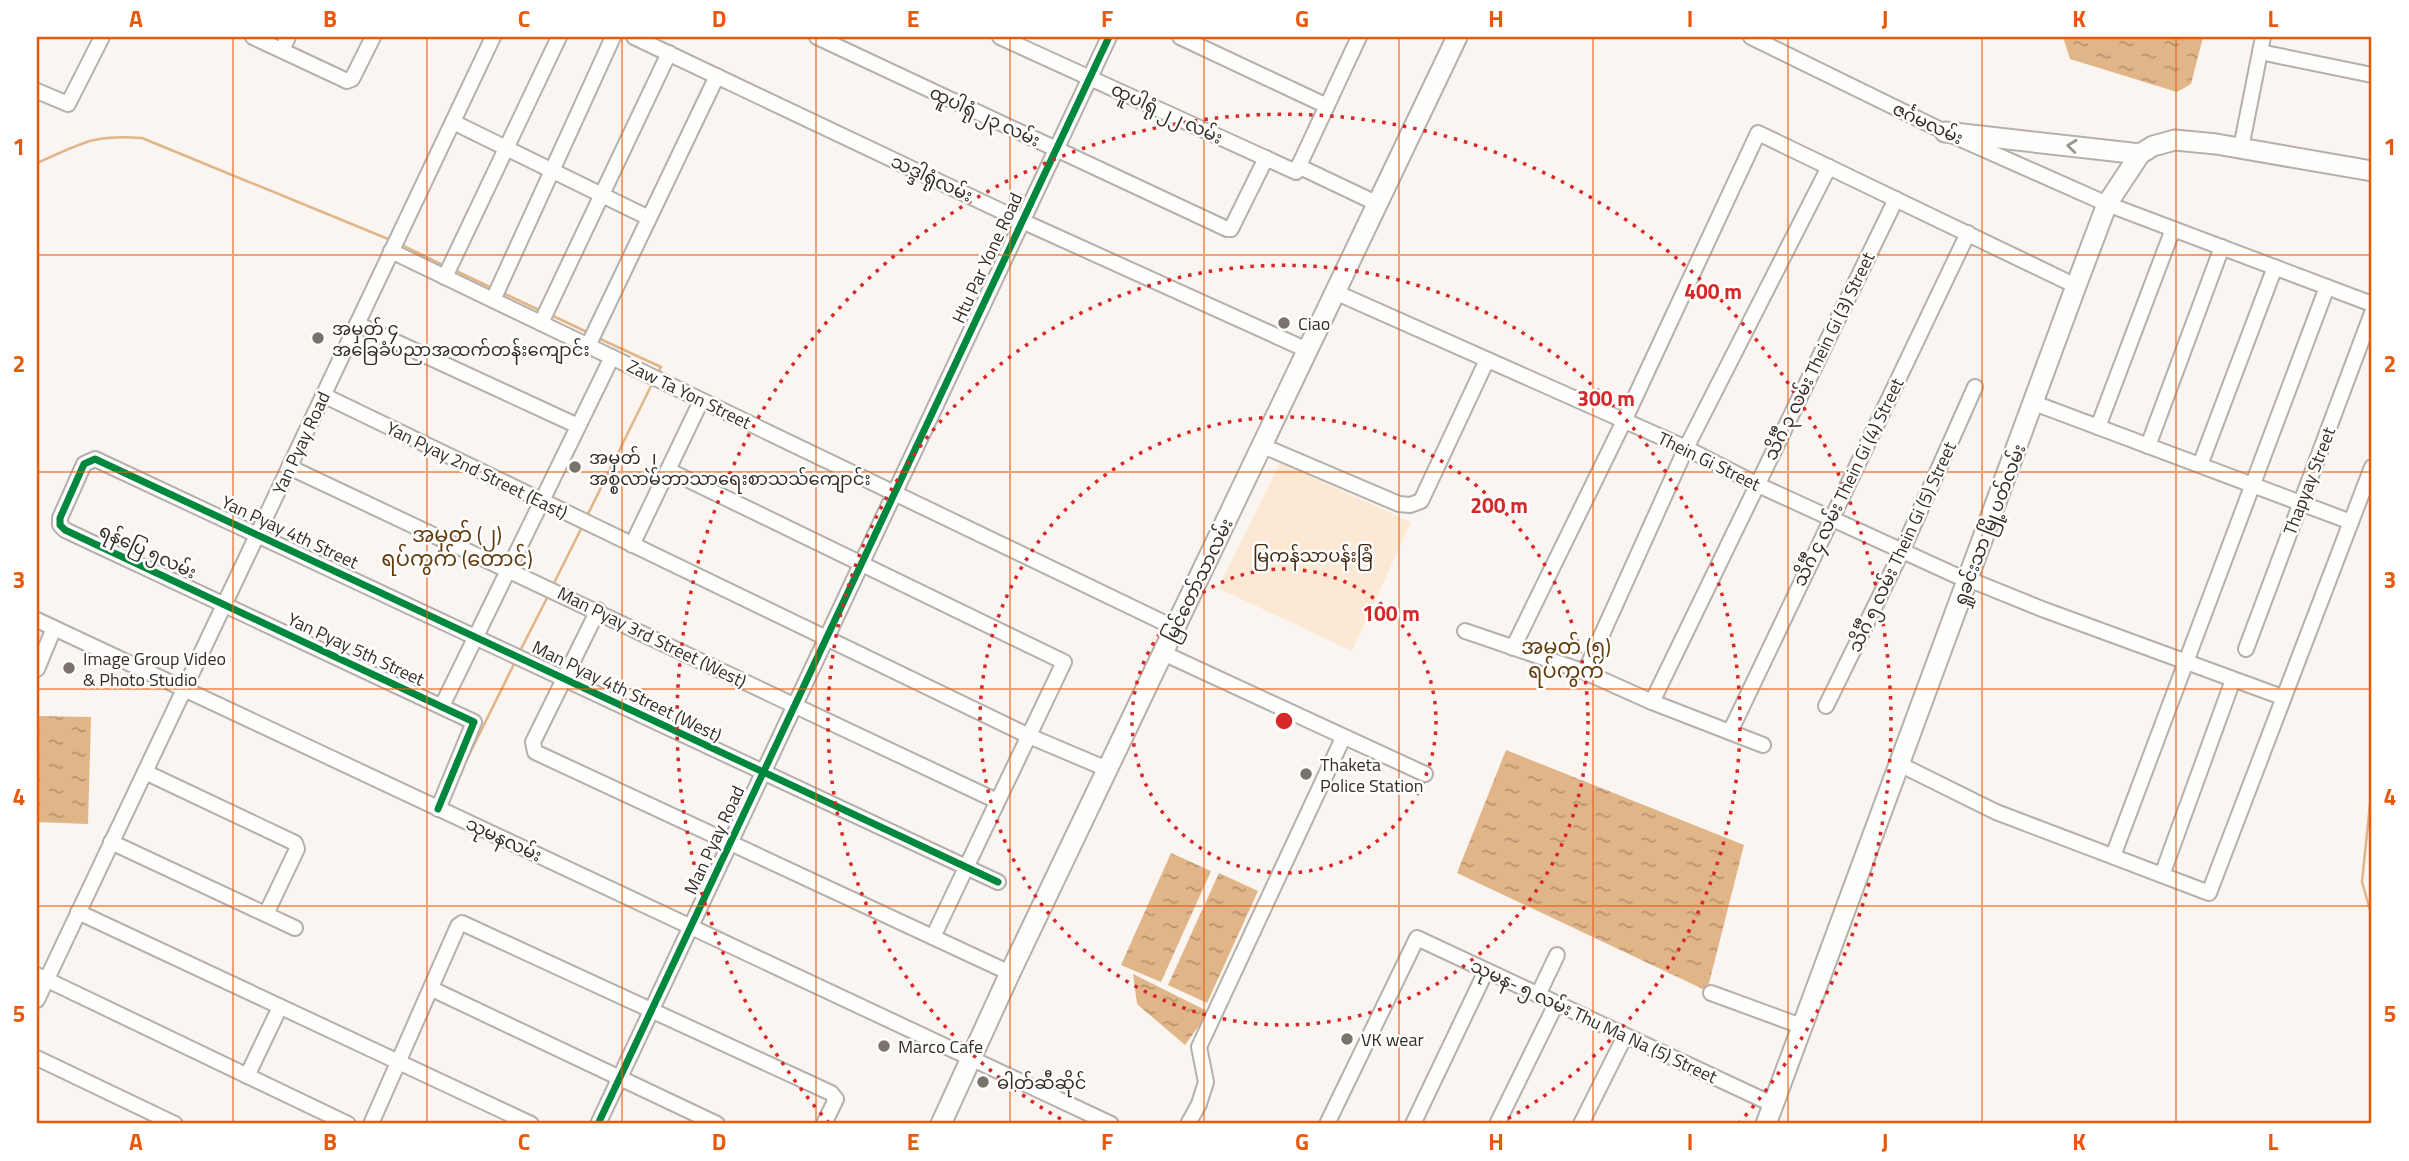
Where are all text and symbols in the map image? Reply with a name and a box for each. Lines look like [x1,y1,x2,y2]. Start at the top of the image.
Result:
text: A [129,1,143,36]
text: B [323,1,337,36]
text: C [518,1,530,36]
text: D [712,1,726,36]
text: E [907,1,919,36]
text: F [1101,1,1113,36]
text: G [1295,1,1309,36]
text: H [1488,1,1504,36]
text: I [1687,1,1693,36]
text: J [1882,1,1888,36]
text: K [2072,1,2086,36]
text: L [2268,1,2279,36]
street label: ထူပါရုံ ၂၂ လမ်း [1106,75,1227,152]
street label: ထူပါရုံ ၂၃ လမ်း [924,79,1045,155]
street label: ဇင်္ဂမလမ်း [1888,95,1968,151]
text: 1 [13,129,25,164]
text: 1 [2384,129,2396,164]
one-way arrow [2066,139,2078,154]
street label: သဒ္ဒါရုံလမ်း [886,147,977,211]
street label: Htu Par Yone Road [945,188,1029,328]
street label: သိင်္ဂီ ၃ လမ်း Thein Gi (3) Street [1757,247,1883,466]
text: 400 m [1684,275,1742,307]
place label: Ciao [1298,310,1330,337]
place label: အမှတ် ၄ အခြေခံပညာအထက်တန်းကျောင်း [332,315,590,365]
marker: Ciao [1276,315,1292,331]
marker: အမှတ် ၄ အခြေခံပညာအထက်တန်းကျောင်း [310,330,326,346]
text: 2 [13,346,25,381]
text: 2 [2384,346,2396,381]
street label: Zaw Ta Yon Street [622,352,756,436]
street label: သိင်္ဂီ ၄ လမ်း Thein Gi (4) Street [1786,373,1912,592]
text: 300 m [1577,382,1635,414]
street label: Yan Pyay Road [265,387,337,499]
street label: Yan Pyay 2nd Street (East) [382,414,572,526]
street label: Thapyay Street [2276,422,2342,539]
street label: Thein Gi Street [1653,424,1765,498]
street label: သိင်္ဂီ ၅ လမ်း Thein Gi (5) Street [1841,437,1965,658]
street label: ရှုခင်းသာ မြို့ပတ်လမ်း [1946,440,2034,611]
place label: အမှတ် ၂ အစ္စလာမ်ဘာသာရေးစာသသ်ကျောင်း [589,444,871,494]
marker: အမှတ် ၂ အစ္စလာမ်ဘာသာရေးစာသသ်ကျောင်း [567,459,583,475]
street label: Yan Pyay 4th Street [217,488,364,576]
text: 200 m [1470,489,1528,521]
street label: မြင်တော်သာလမ်း [1156,514,1241,647]
street label: ရန်ပြေ ၅လမ်း [94,517,201,587]
district label: အမှတ် (၂) ရပ်ကွက် (တောင်) [381,518,533,576]
park label: မြကန်သာပန်းခြံ [1253,542,1373,571]
text: 3 [13,562,25,597]
text: 3 [2384,562,2396,597]
street label: Man Pyay 3rd Street (West) [553,579,751,695]
text: 100 m [1362,597,1420,629]
street label: Yan Pyay 5th Street [283,605,430,693]
district label: အမှတ် (၅) ရပ်ကွက် [1521,630,1611,688]
street label: Man Pyay 4th Street (West) [528,633,726,749]
place label: Image Group Video & Photo Studio [83,645,226,693]
marker: Image Group Video & Photo Studio [61,660,77,676]
centre of rings [1272,709,1296,733]
place label: Thaketa Police Station [1320,751,1423,799]
marker: Thaketa Police Station [1298,766,1314,782]
text: 4 [13,779,25,814]
text: 4 [2384,779,2396,814]
street label: Man Pyay Road [677,781,751,899]
street label: သုမနလမ်း [461,810,547,870]
street label: သုမန- ၅ လမ်း Thu Ma Na (5) Street [1465,952,1722,1092]
text: 5 [13,996,25,1031]
text: 5 [2384,996,2396,1031]
place label: VK wear [1361,1026,1424,1053]
marker: VK wear [1339,1031,1355,1047]
place label: Marco Cafe [898,1033,983,1060]
marker: Marco Cafe [876,1038,892,1054]
place label: ဓါတ်ဆီဆိုင် [997,1069,1086,1098]
marker: ဓါတ်ဆီဆိုင် [975,1074,991,1090]
text: A [129,1124,143,1159]
text: B [323,1124,337,1159]
text: C [518,1124,530,1159]
text: D [712,1124,726,1159]
text: E [907,1124,919,1159]
text: F [1101,1124,1113,1159]
text: G [1295,1124,1309,1159]
text: H [1488,1124,1504,1159]
text: I [1687,1124,1693,1159]
text: J [1882,1124,1888,1159]
text: K [2072,1124,2086,1159]
text: L [2268,1124,2279,1159]

